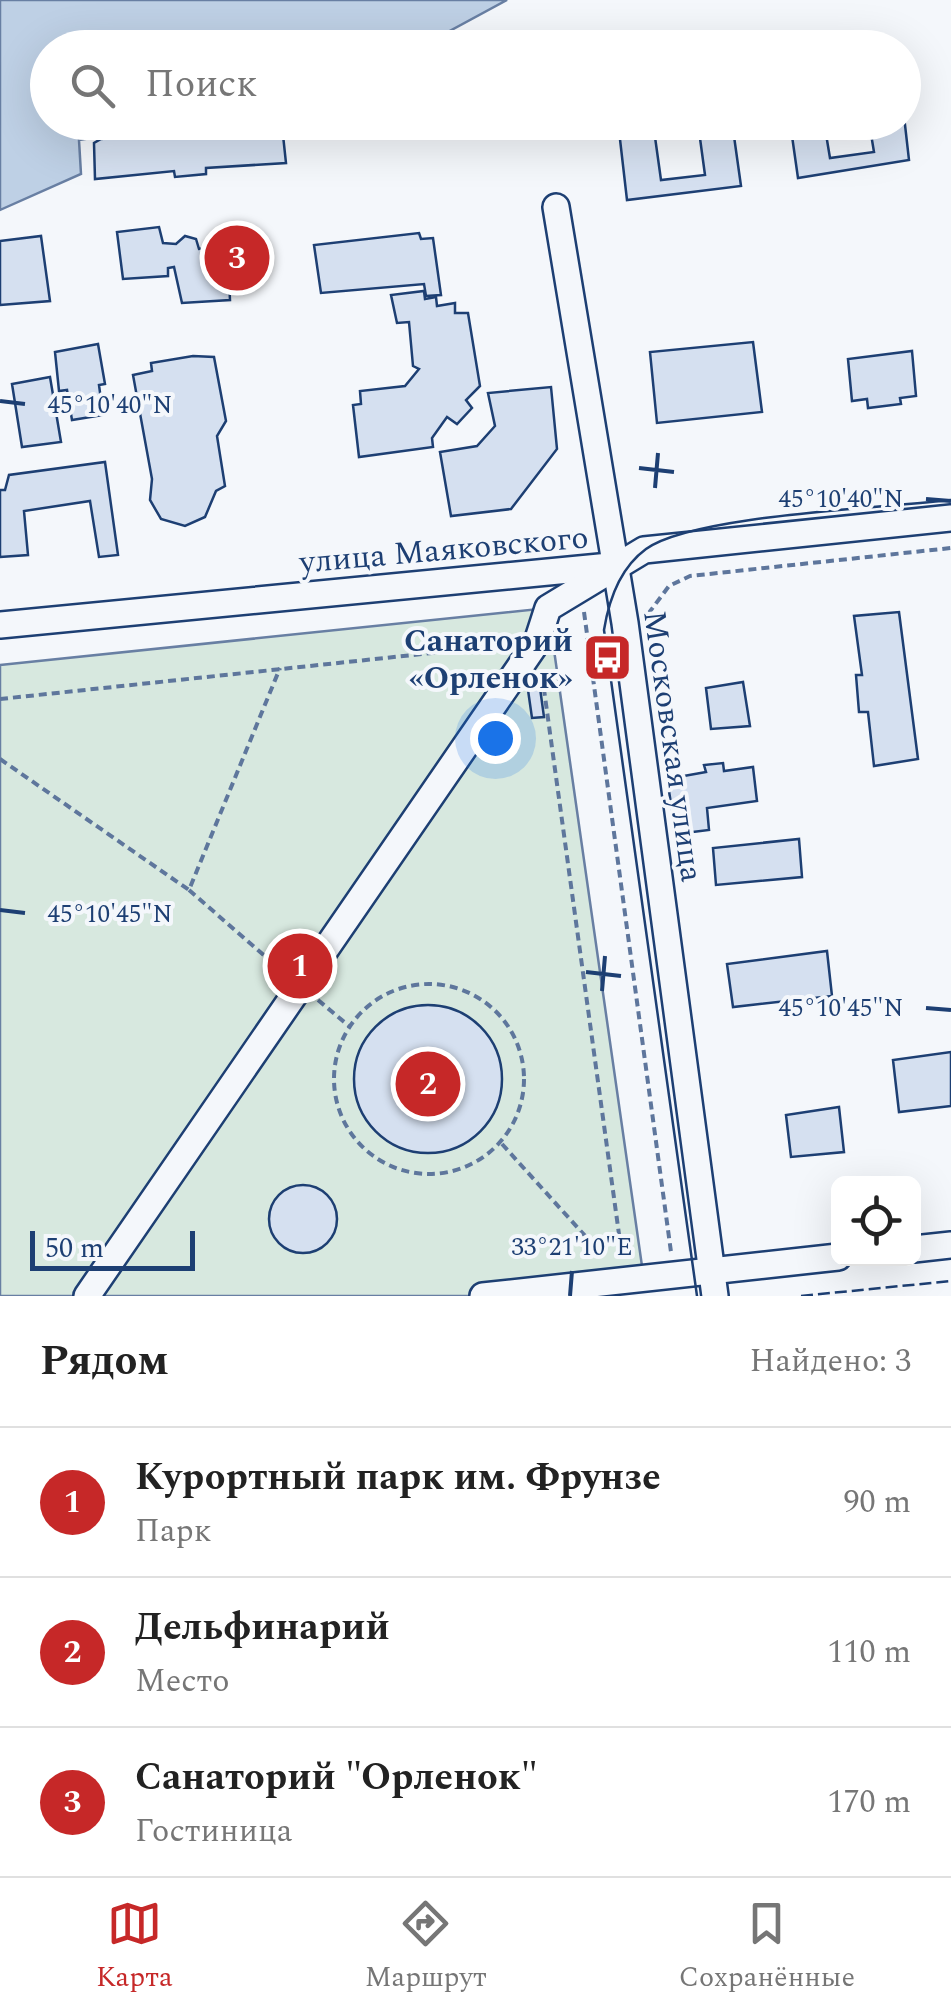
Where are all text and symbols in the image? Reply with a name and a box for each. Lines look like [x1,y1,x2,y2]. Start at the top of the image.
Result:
search box [30,30,921,140]
text: Поиск [145,56,257,114]
icon: search [65,58,120,113]
pin: 3 [204,220,270,296]
text: 45°10'40"N [48,387,172,425]
text: 45°10'40"N [779,481,903,519]
street label: улица Маяковского [297,513,591,588]
street label: Московская улица [629,607,716,885]
place label: Санаторий «Орленок» [404,617,573,703]
bus stop icon: Санаторий «Орленок» [582,632,634,684]
your location [470,713,521,764]
text: 45°10'45"N [48,896,172,934]
pin: 1 [268,928,332,1004]
text: 45°10'45"N [779,990,903,1028]
pin: 2 [396,1046,460,1122]
map controls [831,1176,921,1266]
button: locate [831,1176,921,1266]
scale bar [30,1226,195,1270]
text: 50 m [45,1227,104,1270]
text: 33°21'10"E [511,1229,633,1267]
text: Рядом [40,1330,169,1393]
text: Найдено: 3 [750,1337,911,1386]
text: Курортный парк им. Фрунзе [135,1449,661,1507]
text: 1 [64,1478,81,1527]
text: 90 m [843,1478,911,1527]
text: Парк [135,1507,212,1556]
text: Дельфинарий [135,1599,390,1657]
text: 2 [64,1628,81,1677]
text: 110 m [827,1628,911,1677]
text: Место [135,1657,230,1706]
text: Санаторий "Орленок" [135,1749,538,1807]
text: 3 [64,1778,81,1827]
text: 170 m [827,1778,911,1827]
text: Гостиница [135,1807,292,1856]
tab: Карта [96,1896,173,1999]
tab: Маршрут [365,1896,487,1999]
tab: Сохранённые [679,1896,855,1999]

